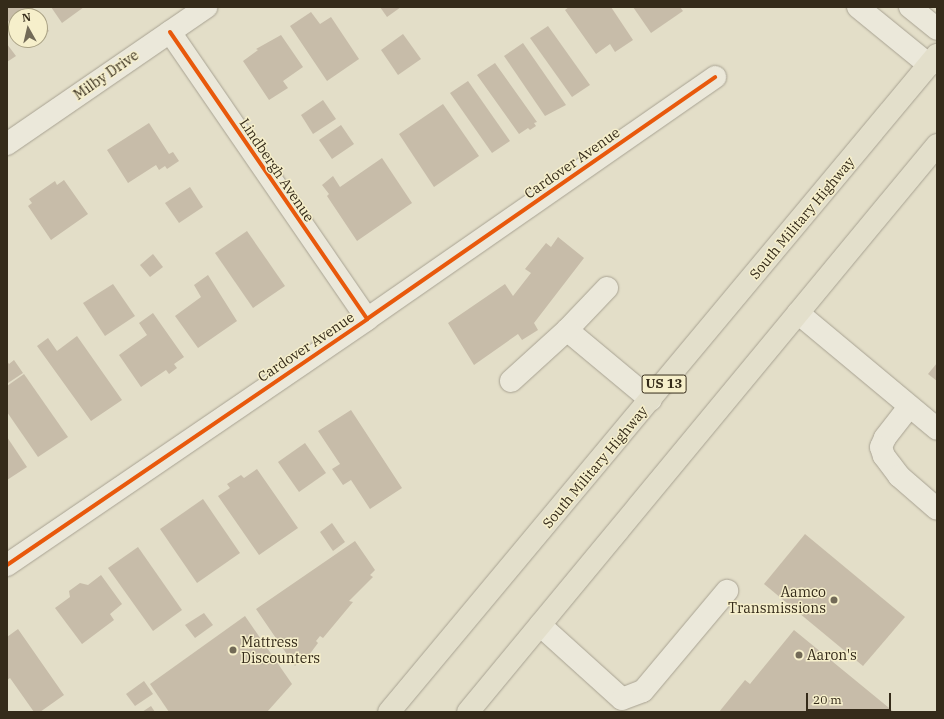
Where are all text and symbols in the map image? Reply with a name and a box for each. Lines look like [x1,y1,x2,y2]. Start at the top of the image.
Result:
north arrow [8,8,48,48]
text: N [21,10,32,25]
street label: Milby Drive [70,47,142,103]
street label: Lindbergh Avenue [236,115,318,225]
street label: Cardover Avenue [521,124,623,202]
street label: South Military Highway [746,154,858,282]
street label: Cardover Avenue [255,309,357,385]
road number: US 13 [641,373,687,395]
street label: South Military Highway [539,403,651,531]
place label: Aamco Transmissions [728,584,826,616]
marker: Aamco Transmissions [829,595,839,605]
place label: Mattress Discounters [241,634,320,666]
marker: Mattress Discounters [228,645,238,655]
place label: Aaron's [807,647,857,663]
marker: Aaron's [794,650,804,660]
scale bar [808,685,893,711]
text: 20 m [813,692,842,707]

